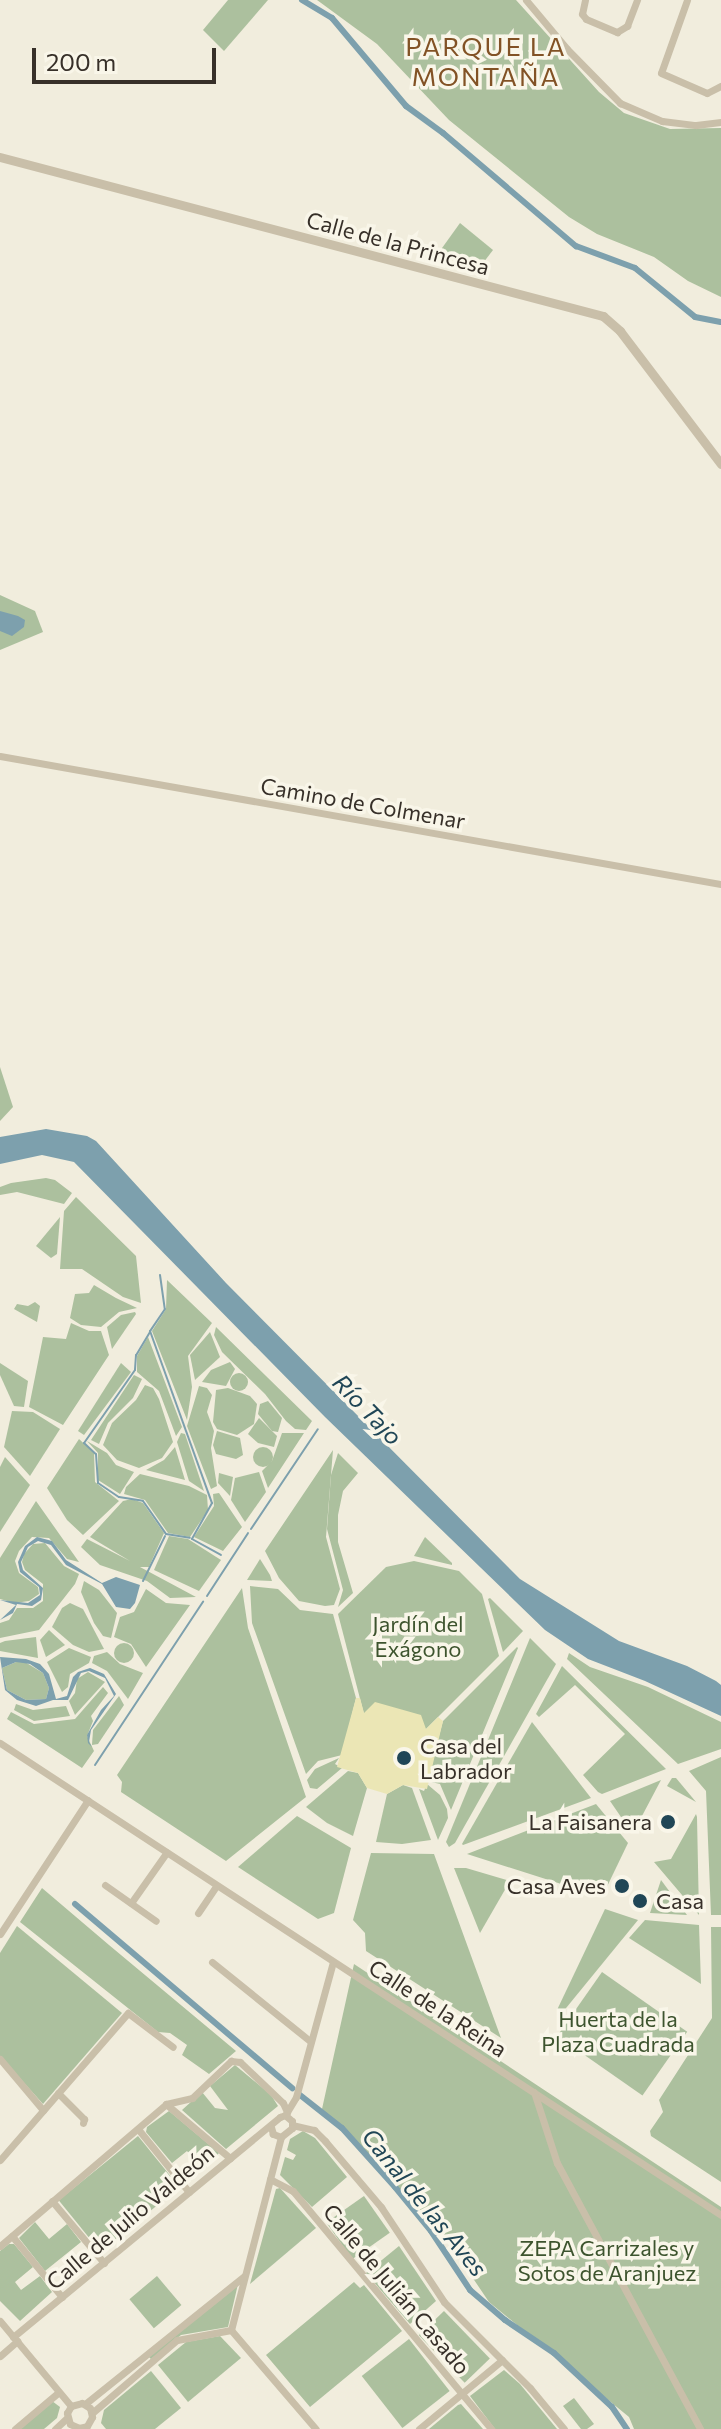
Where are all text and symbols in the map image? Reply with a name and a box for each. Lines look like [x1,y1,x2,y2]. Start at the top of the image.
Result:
district label: PARQUE LA MONTAÑA [405,30,567,92]
scale bar [36,32,220,82]
text: 200 m [46,47,116,76]
street label: Calle de la Princesa [304,206,492,280]
street label: Camino de Colmenar [259,772,467,834]
water label: Río Tajo [327,1368,409,1450]
park label: Jardín del Exágono [372,1610,464,1662]
place label: Casa del Labrador [420,1732,512,1784]
marker: Casa del Labrador [395,1749,413,1767]
place label: La Faisanera [529,1809,652,1835]
marker: La Faisanera [659,1813,677,1831]
place label: Casa Aves [507,1873,606,1899]
marker: Casa Aves [613,1877,631,1895]
place label: Casa [656,1888,704,1914]
marker: Casa [631,1892,649,1910]
street label: Calle de la Reina [364,1954,512,2062]
park label: Huerta de la Plaza Cuadrada [541,2005,695,2056]
water label: Canal de las Aves [356,2122,494,2282]
street label: Calle de Julio Valdeón [41,2139,219,2295]
street label: Calle de Julián Casado [318,2198,476,2380]
park label: ZEPA Carrizales y Sotos de Aranjuez [518,2234,696,2286]

